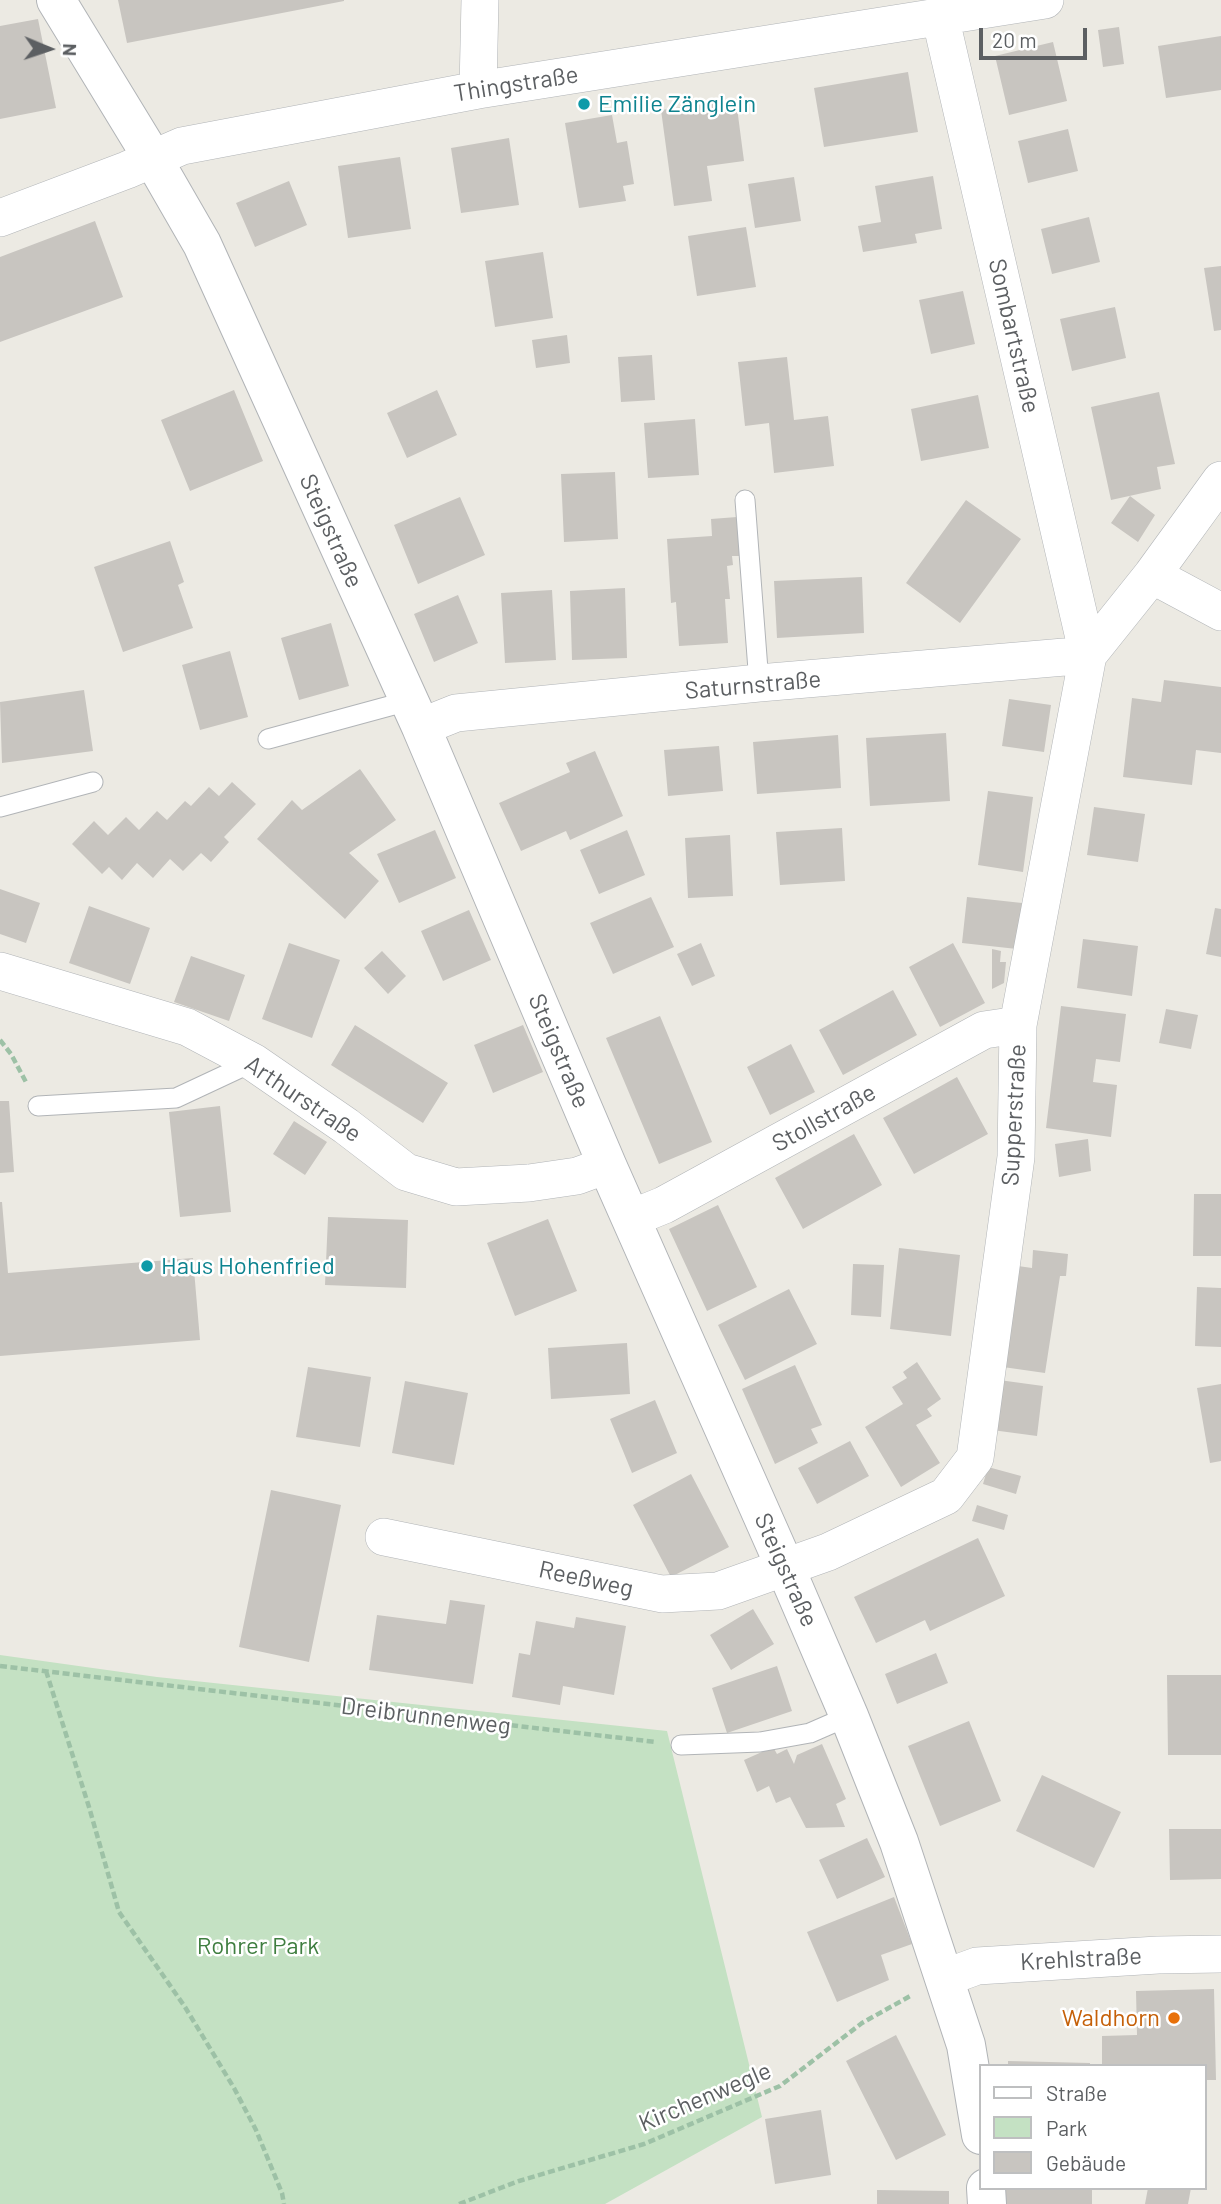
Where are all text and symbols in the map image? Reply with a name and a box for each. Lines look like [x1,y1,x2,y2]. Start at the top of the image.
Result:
north arrow [14,14,84,84]
scale bar [983,14,1092,58]
text: 20 m [992,27,1037,52]
text: N [59,43,82,56]
street label: Thingstraße [452,60,580,108]
place label: Emilie Zänglein [598,90,756,118]
marker: Emilie Zänglein [576,96,592,112]
street label: Sombartstraße [982,256,1046,416]
street label: Steigstraße [293,470,369,592]
street label: Saturnstraße [684,665,822,705]
street label: Steigstraße [522,990,596,1112]
street label: Supperstraße [996,1043,1032,1187]
street label: Arthurstraße [239,1050,367,1148]
street label: Stollstraße [767,1078,881,1158]
place label: Haus Hohenfried [161,1252,335,1280]
marker: Haus Hohenfried [139,1258,155,1274]
street label: Steigstraße [748,1509,824,1631]
street label: Reeßweg [536,1555,636,1603]
street label: Dreibrunnenweg [339,1691,513,1741]
park label: Rohrer Park [197,1932,319,1960]
street label: Krehlstraße [1019,1941,1143,1977]
place label: Waldhorn [1062,2004,1160,2032]
marker: Waldhorn [1166,2010,1182,2026]
street label: Kirchenwegle [634,2056,776,2138]
legend [979,2064,1207,2190]
text: Straße [1046,2080,1107,2105]
text: Park [1046,2115,1087,2140]
text: Gebäude [1046,2150,1126,2175]

